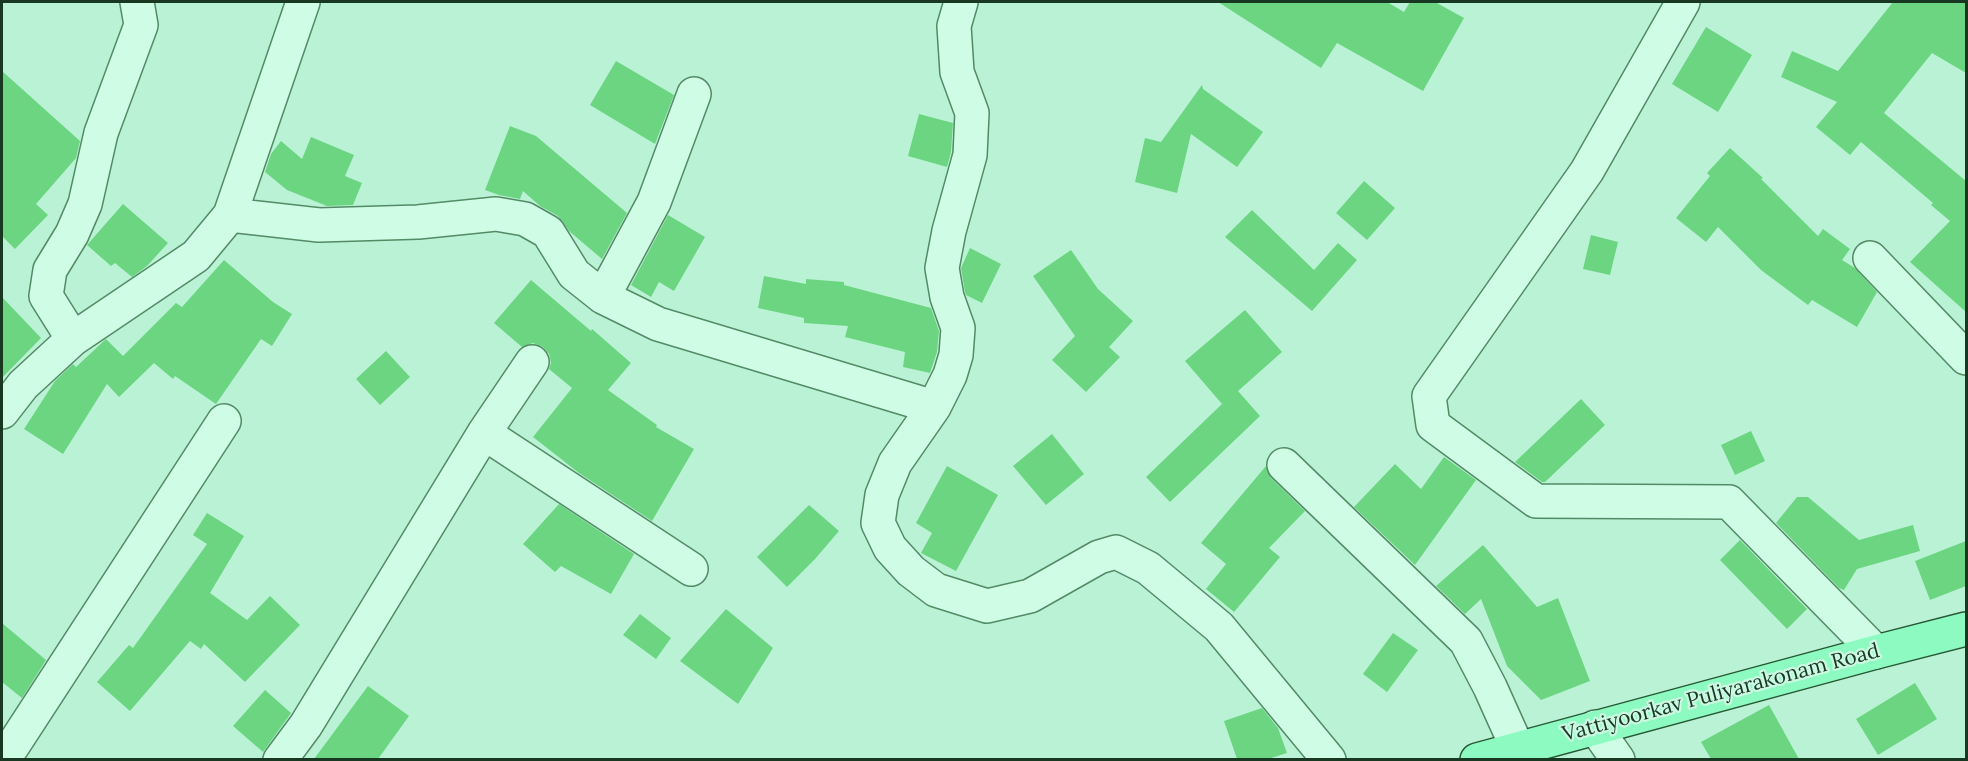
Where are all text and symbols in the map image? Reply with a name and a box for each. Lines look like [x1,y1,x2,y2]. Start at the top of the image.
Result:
street label: Vattiyoorkav Puliyarakonam Road [1560,639,1882,747]

